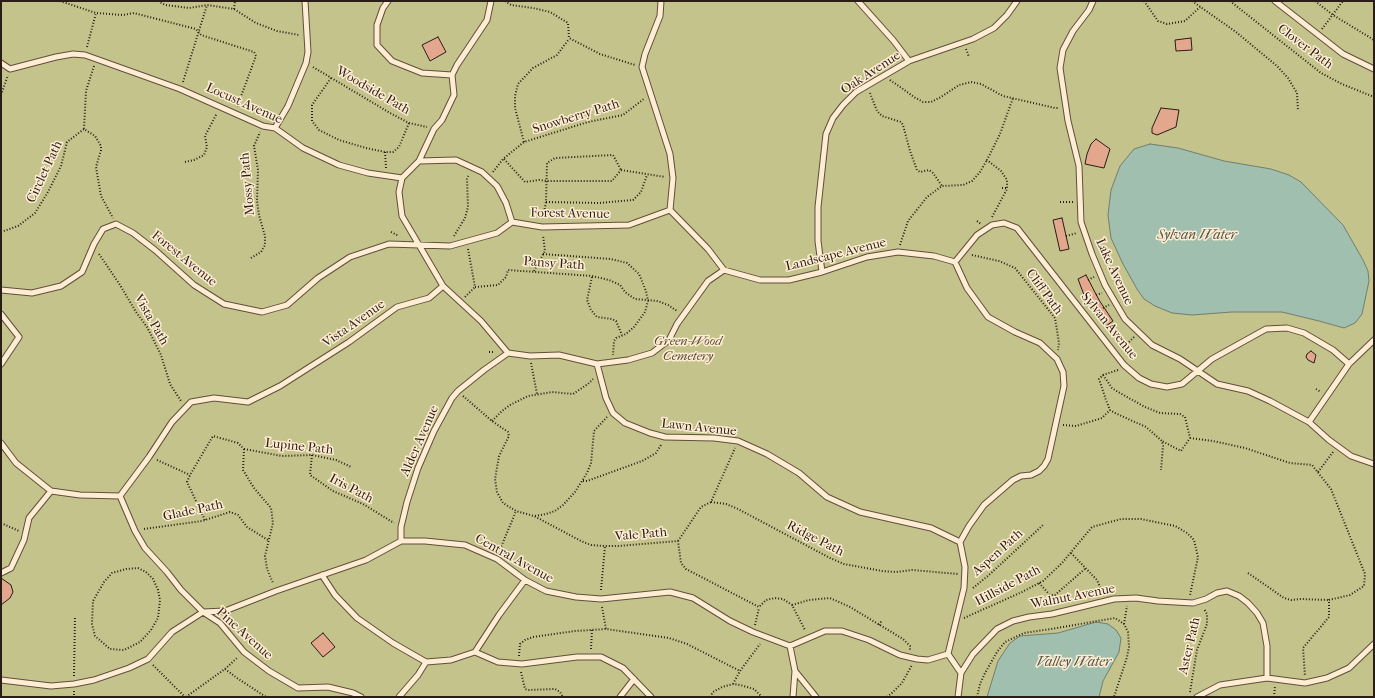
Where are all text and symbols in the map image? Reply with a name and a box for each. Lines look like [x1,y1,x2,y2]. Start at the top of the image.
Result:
street label: Clover Path [1274,21,1336,73]
street label: Oak Avenue [838,48,904,98]
street label: Woodside Path [333,64,413,118]
street label: Locust Avenue [203,80,285,128]
street label: Snowberry Path [531,96,621,138]
street label: Circlet Path [24,138,66,206]
street label: Mossy Path [237,152,259,216]
street label: Forest Avenue [530,206,610,222]
street label: Forest Avenue [148,228,220,290]
water label: Sylvan Water [1157,228,1237,244]
street label: Landscape Avenue [784,235,888,275]
street label: Lake Avenue [1092,236,1136,308]
street label: Pansy Path [523,254,585,274]
street label: Cliff Path [1022,266,1066,318]
street label: Sylvan Avenue [1077,289,1141,363]
street label: Vista Path [130,292,172,348]
street label: Vista Avenue [320,297,388,351]
park label: Green-Wood Cemetery [654,334,722,365]
street label: Alder Avenue [397,403,443,479]
street label: Lawn Avenue [661,416,737,440]
street label: Lupine Path [264,436,334,458]
street label: Iris Path [326,471,376,507]
street label: Glade Path [162,497,224,525]
street label: Ridge Path [784,518,846,560]
street label: Vale Path [614,525,668,545]
street label: Aspen Path [969,526,1027,580]
street label: Central Avenue [472,531,556,587]
street label: Hillside Path [973,562,1043,610]
street label: Walnut Avenue [1030,581,1116,613]
street label: Pine Avenue [213,605,275,663]
street label: Aster Path [1176,616,1204,676]
water label: Valley Water [1037,655,1111,671]

